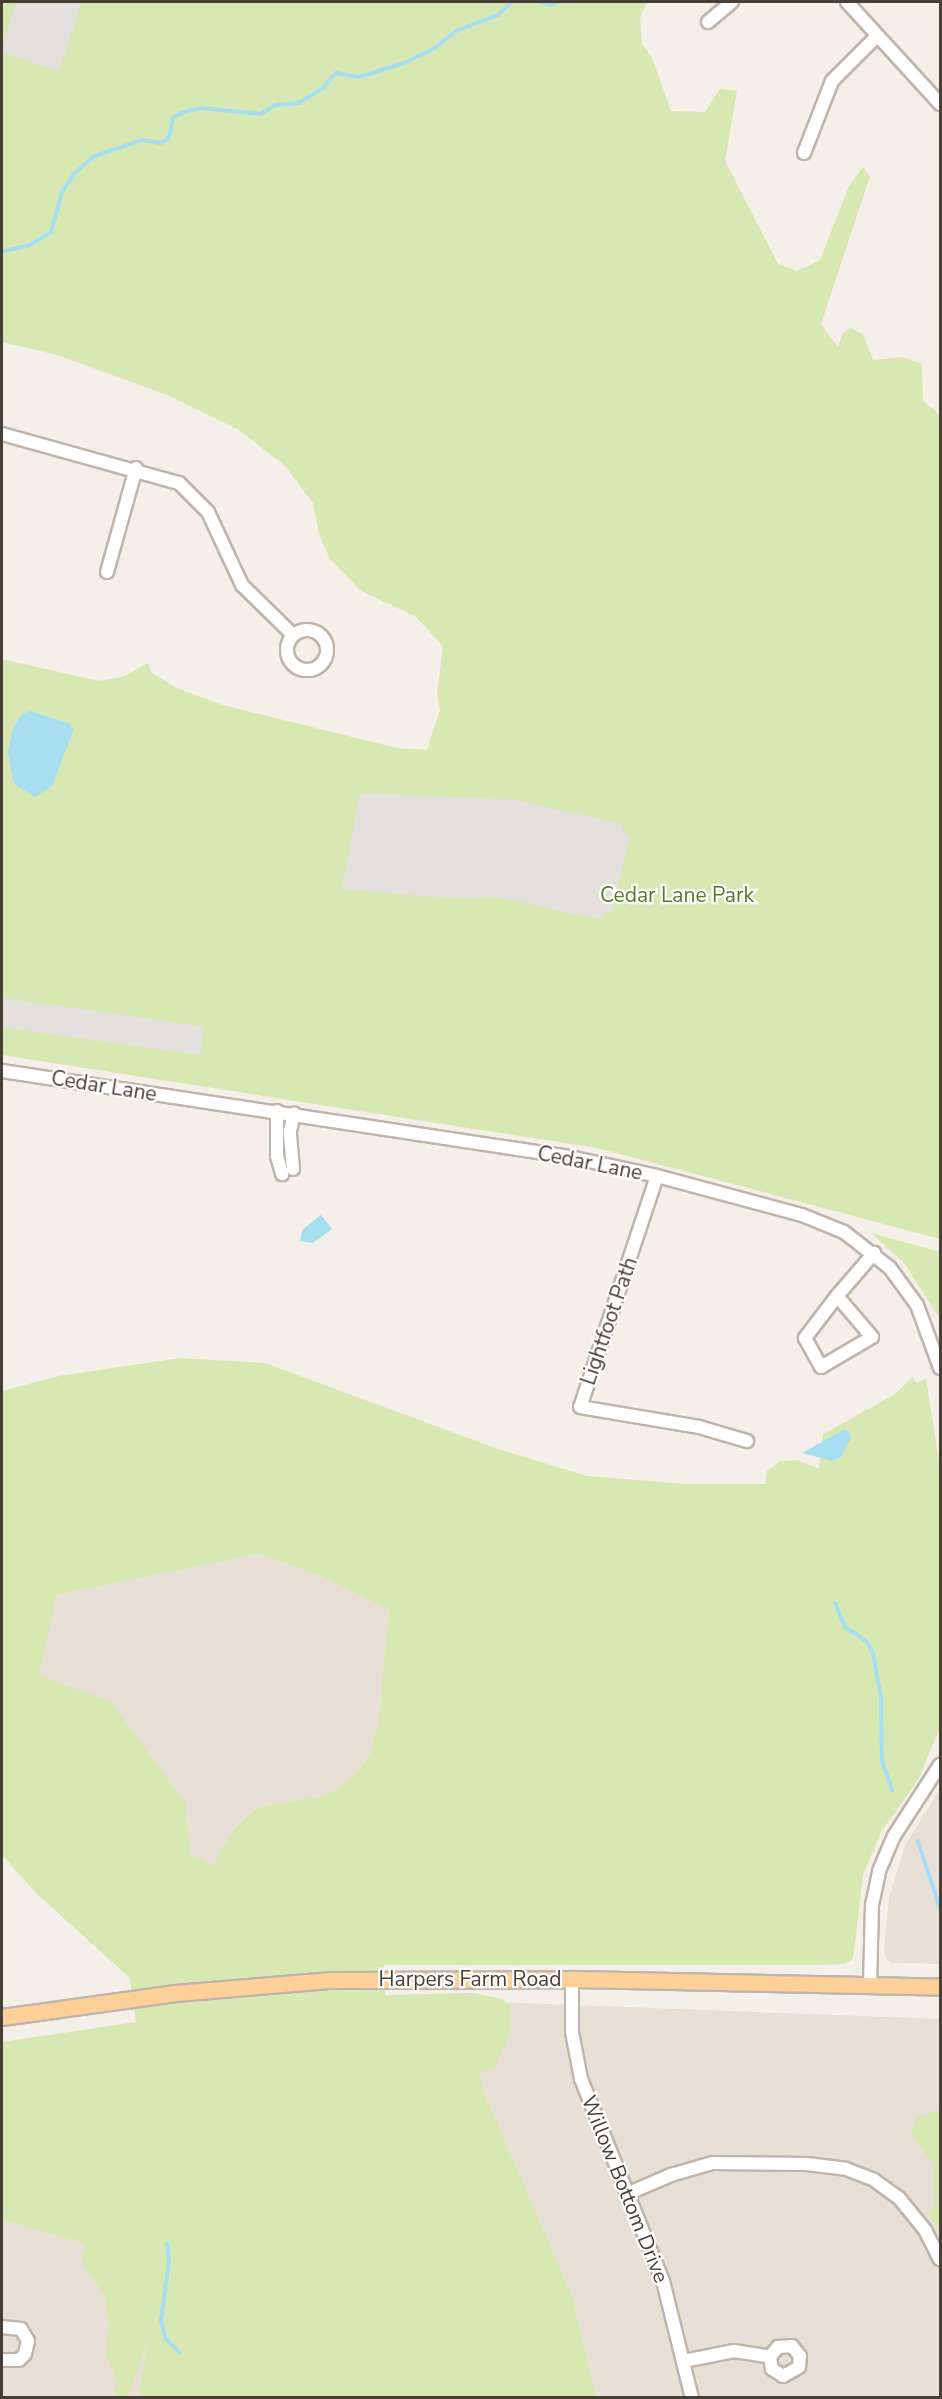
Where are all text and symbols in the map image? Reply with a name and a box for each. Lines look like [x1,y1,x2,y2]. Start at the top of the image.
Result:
park label: Cedar Lane Park [600,882,754,908]
street label: Cedar Lane [49,1065,159,1107]
street label: Cedar Lane [535,1140,645,1186]
street label: Lightfoot Path [575,1254,643,1388]
street label: Harpers Farm Road [379,1966,561,1992]
street label: Willow Bottom Drive [576,2092,674,2286]

